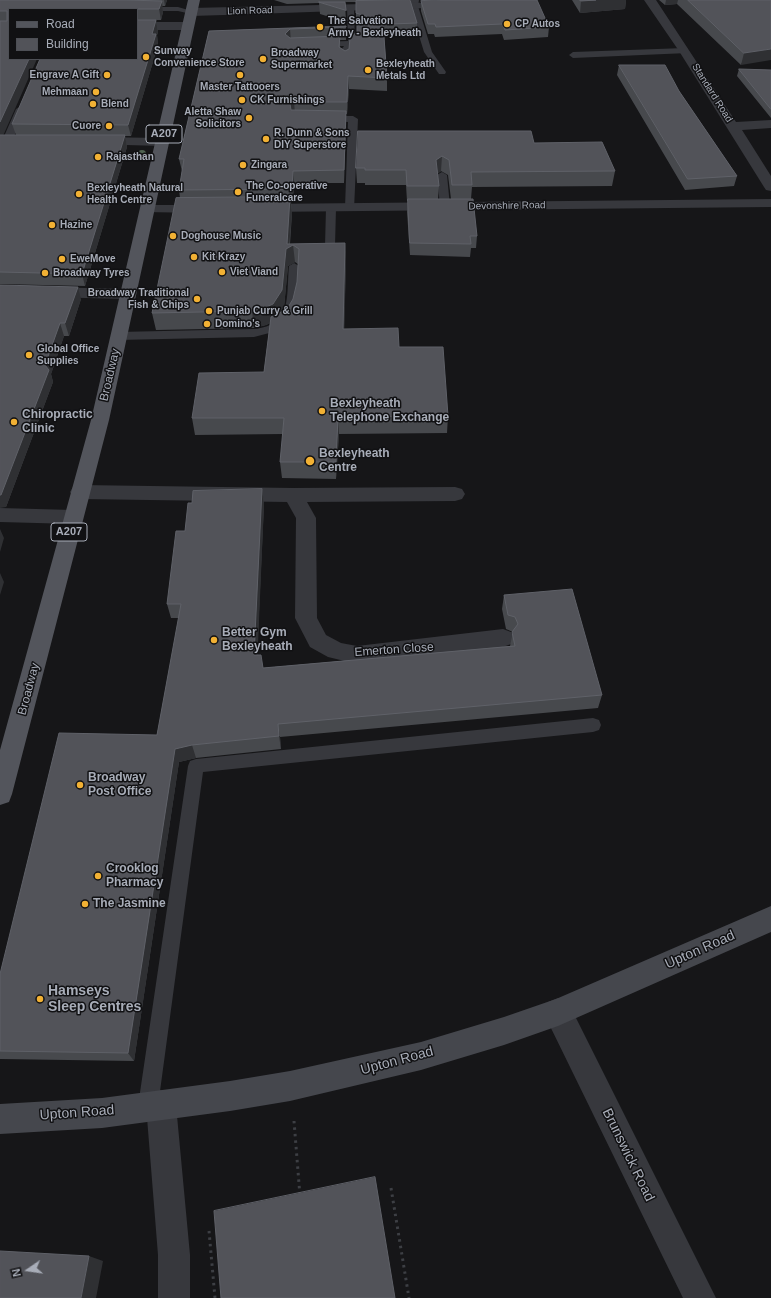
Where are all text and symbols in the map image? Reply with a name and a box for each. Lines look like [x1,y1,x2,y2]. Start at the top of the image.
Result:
street label: Lion Road [227,4,273,18]
legend [8,8,138,60]
place label: The Salvation Army - Bexleyheath [328,15,421,38]
text: Road [46,17,75,31]
place label: CP Autos [515,18,560,30]
marker: CP Autos [502,19,512,29]
marker: The Salvation Army - Bexleyheath [315,22,325,32]
text: Building [46,37,89,51]
place label: Sunway Convenience Store [154,45,245,68]
place label: Broadway Supermarket [271,47,332,70]
marker: Sunway Convenience Store [141,52,151,62]
marker: Broadway Supermarket [258,54,268,64]
place label: Bexleyheath Metals Ltd [376,58,435,82]
street label: Standard Road [689,61,735,125]
marker: Bexleyheath Metals Ltd [363,65,373,75]
place label: Engrave A Gift [30,69,99,81]
marker: Engrave A Gift [102,70,112,80]
marker: Master Tattooers [235,70,245,80]
place label: Master Tattooers [200,81,280,93]
place label: Mehmaan [42,86,88,98]
marker: Mehmaan [91,87,101,97]
place label: CK Furnishings [250,94,324,106]
marker: CK Furnishings [237,95,247,105]
place label: Blend [101,98,129,110]
marker: Blend [88,99,98,109]
place label: Aletta Shaw Solicitors [184,106,241,130]
marker: Aletta Shaw Solicitors [244,113,254,123]
place label: Cuore [72,120,101,132]
marker: Cuore [104,121,114,131]
road number: A207 [146,125,182,143]
place label: R. Dunn & Sons DIY Superstore [274,127,350,150]
marker: R. Dunn & Sons DIY Superstore [261,134,271,144]
place label: Rajasthan [106,151,154,163]
marker: Rajasthan [93,152,103,162]
place label: Zingara [251,159,287,171]
marker: Zingara [238,160,248,170]
place label: The Co-operative Funeralcare [246,180,328,204]
place label: Bexleyheath Natural Health Centre [87,182,183,206]
marker: The Co-operative Funeralcare [233,187,243,197]
marker: Bexleyheath Natural Health Centre [74,189,84,199]
street label: Devonshire Road [468,199,546,213]
place label: Hazine [60,219,92,231]
marker: Hazine [47,220,57,230]
place label: Doghouse Music [181,230,261,242]
marker: Doghouse Music [168,231,178,241]
place label: Kit Krazy [202,251,245,263]
marker: Kit Krazy [189,252,199,262]
place label: EweMove [70,253,116,265]
marker: EweMove [57,254,67,264]
place label: Viet Viand [230,266,278,278]
place label: Broadway Tyres [53,267,130,279]
marker: Viet Viand [217,267,227,277]
marker: Broadway Tyres [40,268,50,278]
place label: Broadway Traditional Fish & Chips [88,287,189,310]
marker: Broadway Traditional Fish & Chips [192,294,202,304]
place label: Punjab Curry & Grill [217,305,313,317]
marker: Punjab Curry & Grill [204,306,214,316]
place label: Domino's [215,318,260,330]
marker: Domino's [202,319,212,329]
place label: Global Office Supplies [37,343,99,366]
street label: Broadway [97,347,123,403]
marker: Global Office Supplies [24,350,34,360]
place label: Bexleyheath Telephone Exchange [330,397,449,425]
marker: Bexleyheath Telephone Exchange [317,406,327,416]
place label: Chiropractic Clinic [22,408,93,436]
marker: Chiropractic Clinic [9,417,19,427]
place label: Bexleyheath Centre [319,447,390,475]
marker: Bexleyheath Centre [304,455,316,467]
road number: A207 [51,523,87,541]
place label: Better Gym Bexleyheath [222,626,293,654]
marker: Better Gym Bexleyheath [209,635,219,645]
street label: Emerton Close [354,640,434,660]
street label: Broadway [15,661,43,717]
place label: Broadway Post Office [88,771,151,799]
marker: Broadway Post Office [75,780,85,790]
place label: Crooklog Pharmacy [106,862,163,890]
marker: Crooklog Pharmacy [93,871,103,881]
place label: The Jasmine [93,897,166,911]
marker: The Jasmine [80,899,90,909]
street label: Upton Road [662,927,738,973]
place label: Hamseys Sleep Centres [48,983,141,1016]
marker: Hamseys Sleep Centres [35,994,45,1004]
street label: Upton Road [359,1043,435,1079]
street label: Upton Road [39,1102,115,1124]
street label: Brunswick Road [598,1106,658,1204]
north arrow [8,1250,48,1290]
text: N [10,1267,23,1278]

